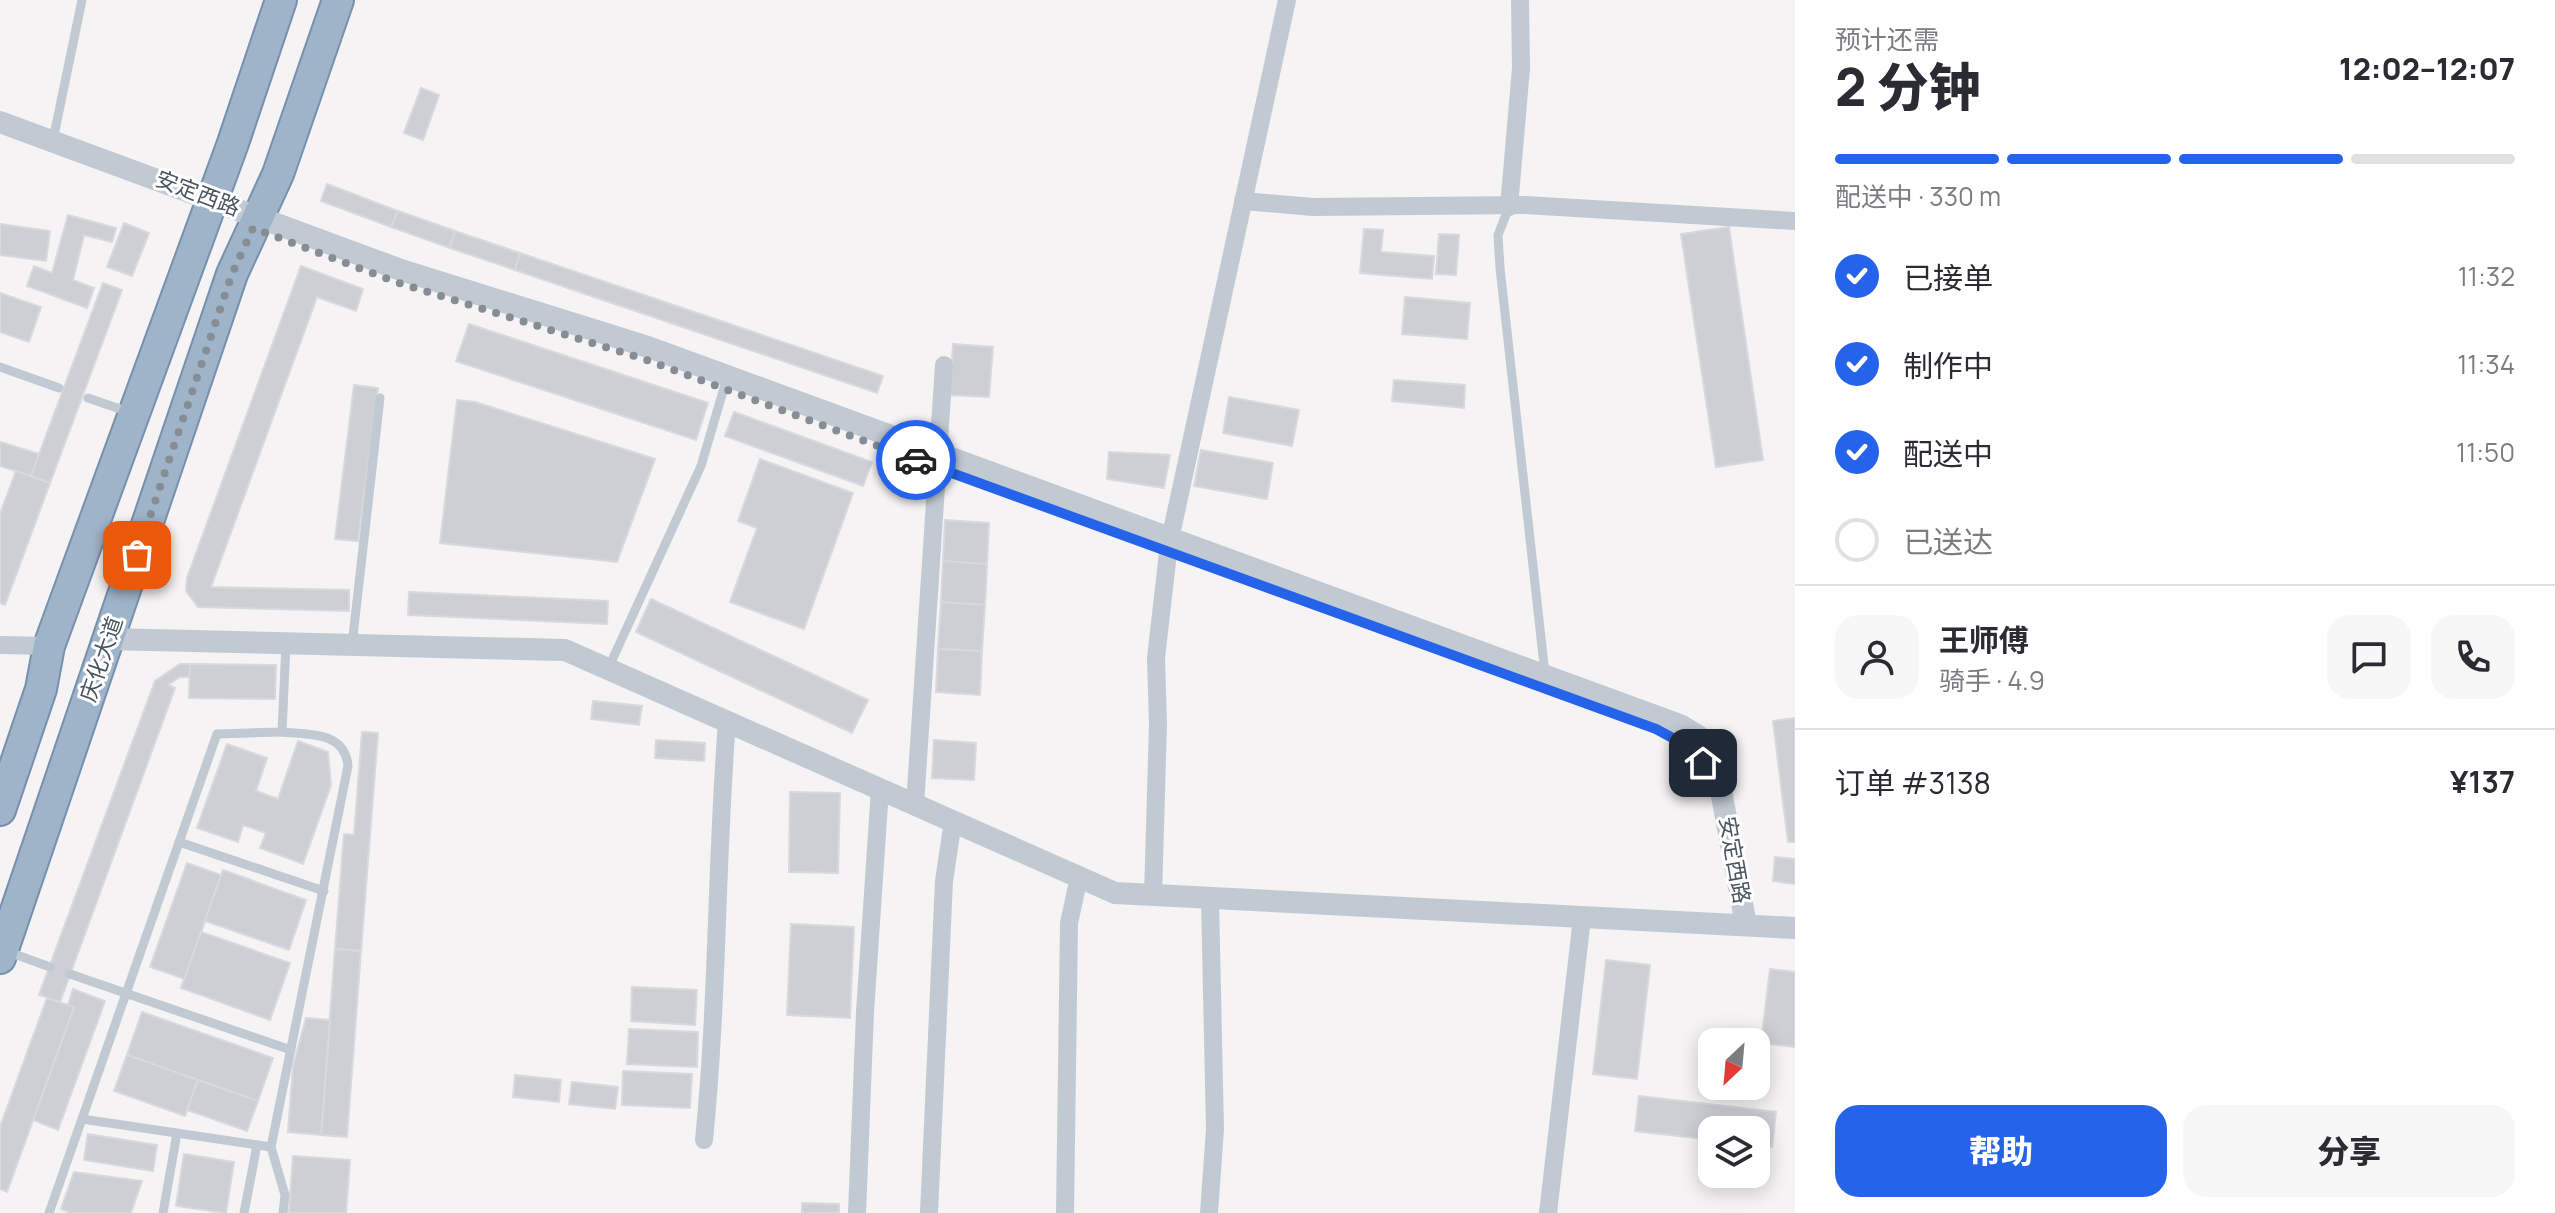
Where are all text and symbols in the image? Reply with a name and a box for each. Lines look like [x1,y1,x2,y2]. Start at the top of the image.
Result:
text: 预计还需 [1835,21,1939,57]
text: 12:02–12:07 [2339,48,2515,89]
text: 2 分钟 [1835,51,1981,122]
street label: 安定西路 [152,163,244,223]
text: 配送中 · 330 m [1835,178,2001,214]
icon: check [1835,254,1879,298]
text: 已接单 [1903,257,1993,298]
text: 11:32 [2458,258,2515,294]
icon: check [1835,342,1879,386]
text: 制作中 [1903,345,1993,386]
text: 11:34 [2457,346,2515,382]
courier [876,420,956,500]
icon: check [1835,430,1879,474]
text: 配送中 [1903,433,1993,474]
text: 11:50 [2456,434,2515,470]
icon: car [894,438,938,482]
pin [103,521,171,589]
text: 已送达 [1903,521,1993,562]
icon: bag [115,533,159,577]
street label: 庆化大道 [72,613,130,705]
button: person [1835,615,1919,699]
button: chat [2327,615,2411,699]
button: phone [2431,615,2515,699]
text: 王师傅 [1939,619,2029,660]
text: 骑手 · 4.9 [1939,662,2045,698]
pin [1669,729,1737,797]
icon: home [1681,741,1725,785]
text: ¥137 [2450,761,2515,802]
text: 订单 #3138 [1835,762,1991,803]
street label: 安定西路 [1713,814,1757,906]
north arrow [1698,1028,1770,1100]
map controls [1698,1028,1770,1188]
button: 帮助 [1835,1105,2167,1197]
button: 分享 [2183,1105,2515,1197]
button: layers [1698,1116,1770,1188]

